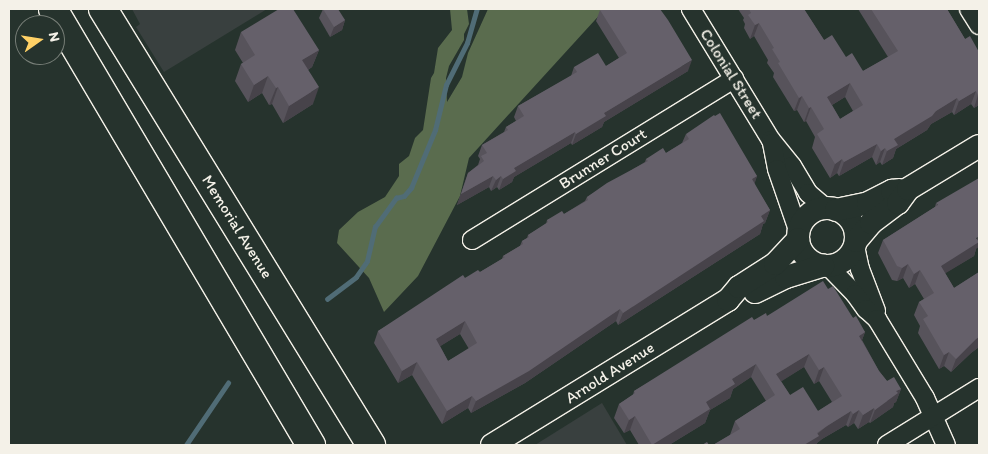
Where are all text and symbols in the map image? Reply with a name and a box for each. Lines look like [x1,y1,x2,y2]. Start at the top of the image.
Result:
north arrow [15,15,65,65]
street label: Colonial Street [696,25,766,123]
text: N [45,30,63,43]
street label: Brunner Court [555,124,651,194]
street label: Memorial Avenue [197,172,277,282]
street label: Arnold Avenue [562,338,658,408]

